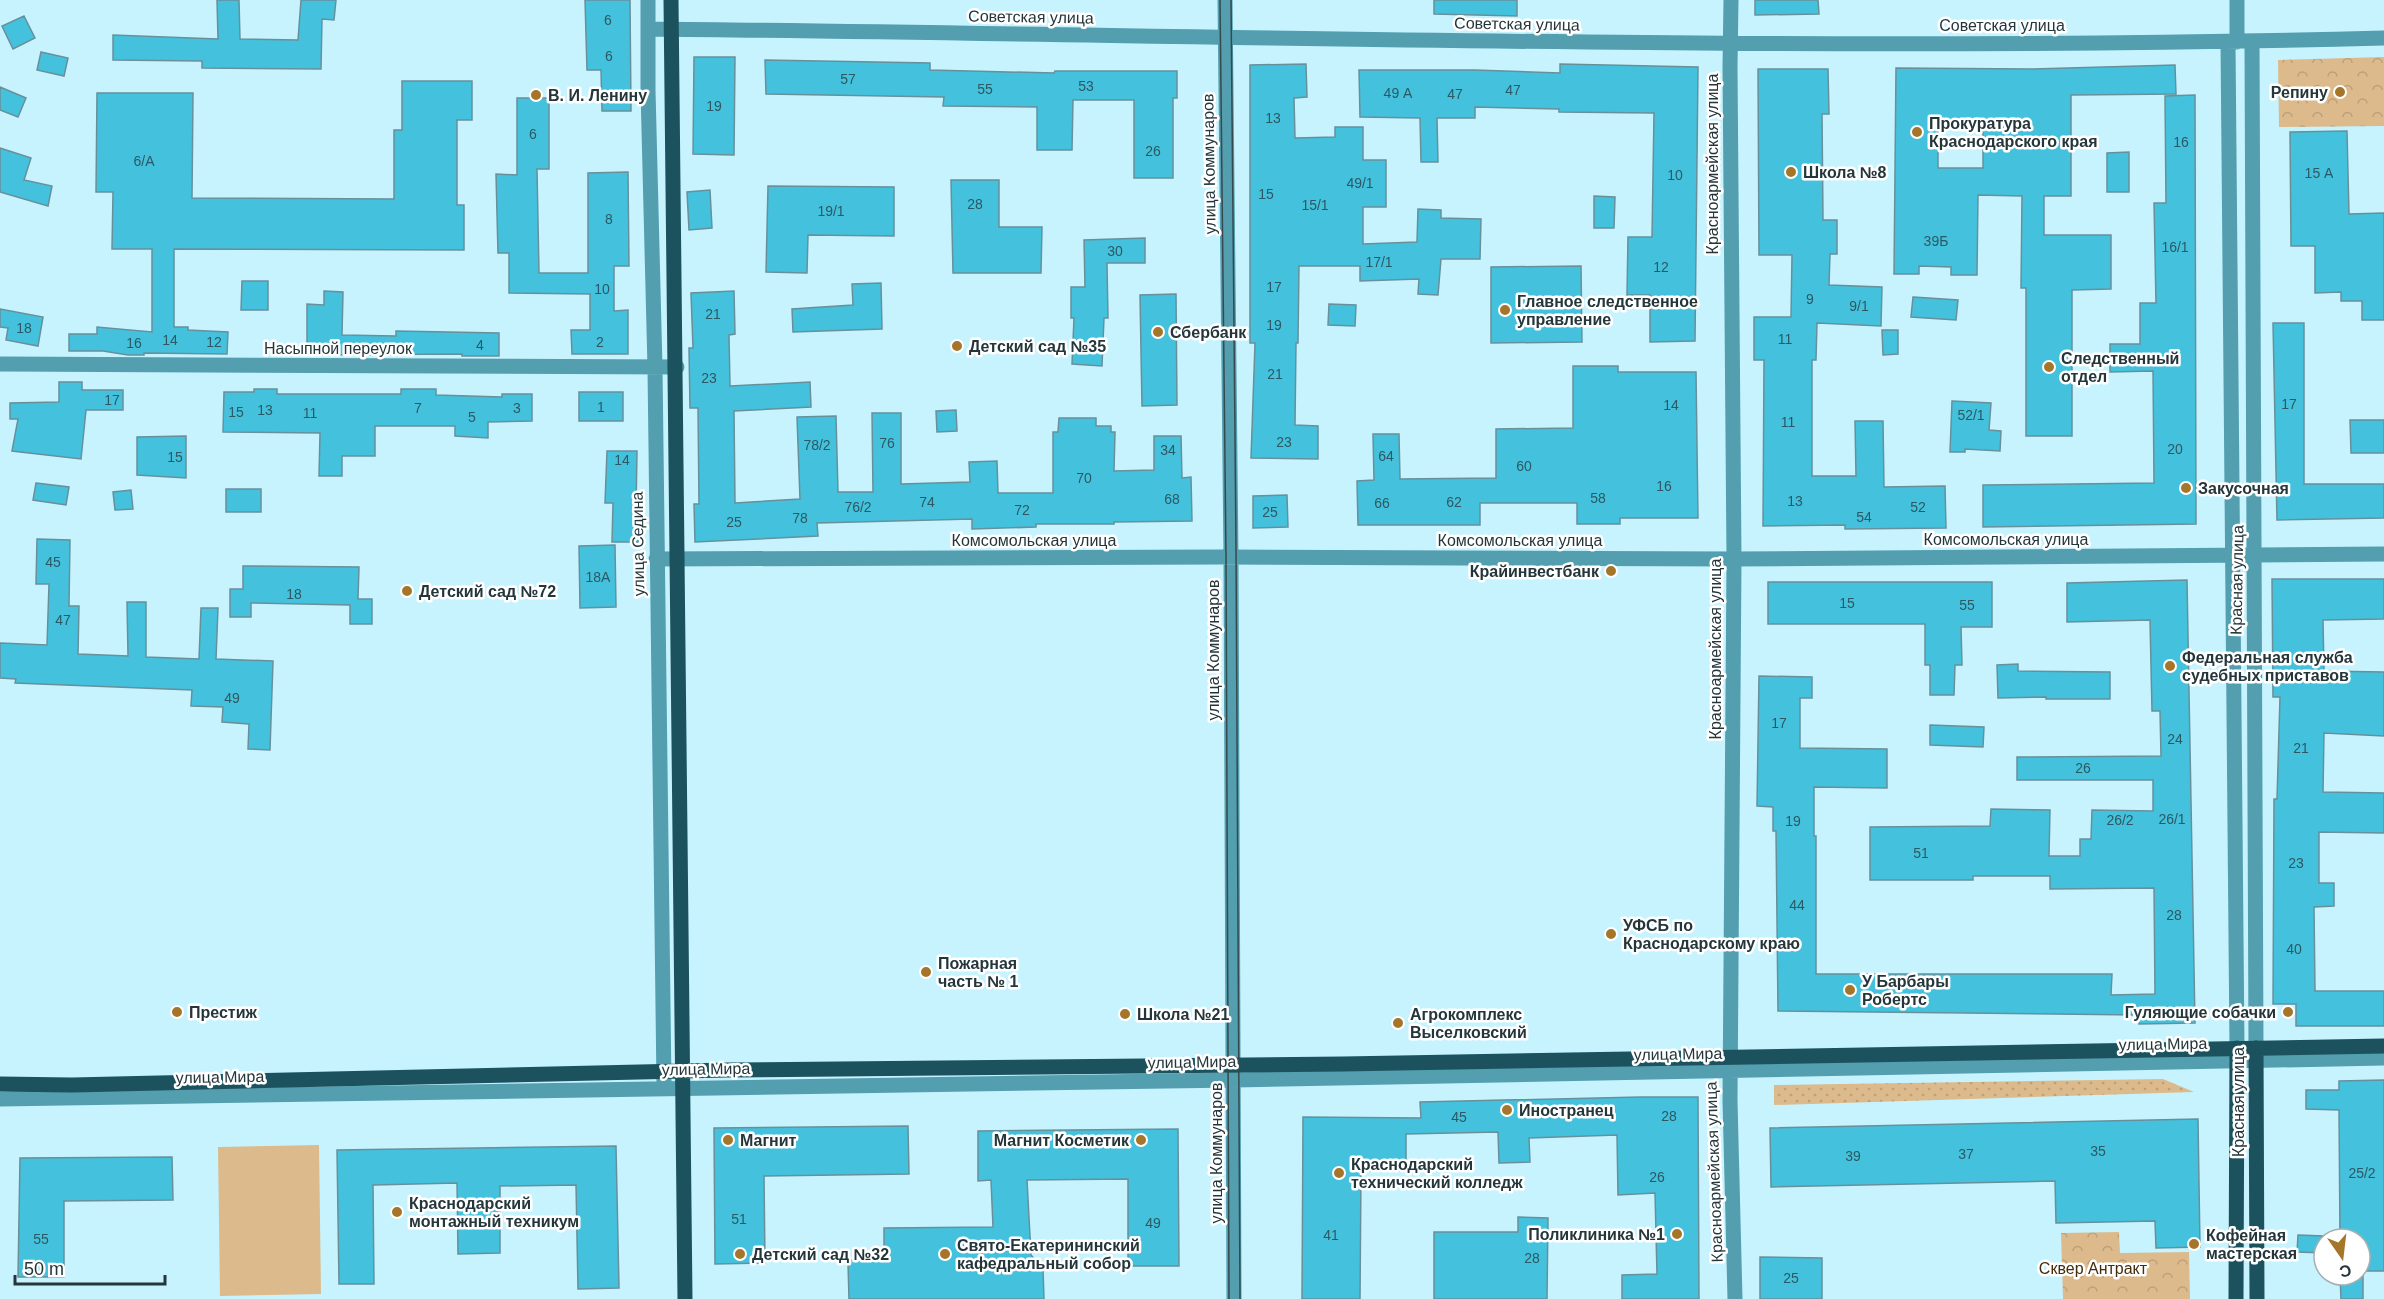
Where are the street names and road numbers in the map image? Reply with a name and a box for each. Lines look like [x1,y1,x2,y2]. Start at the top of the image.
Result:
street label: Советская улица [968,7,1094,27]
street label: Советская улица [1454,14,1580,34]
street label: Советская улица [1939,17,2065,34]
street label: Красноармейская улица [1704,73,1721,254]
street label: улица Коммунаров [1199,93,1219,235]
street label: Насыпной переулок [264,340,413,357]
street label: улица Седина [629,491,647,596]
street label: Красная улица [2228,525,2246,635]
street label: Комсомольская улица [1924,531,2089,548]
street label: Комсомольская улица [952,532,1117,549]
street label: Комсомольская улица [1438,532,1603,549]
street label: Красноармейская улица [1707,558,1724,739]
street label: улица Коммунаров [1205,580,1222,720]
street label: улица Мира [2119,1035,2207,1053]
street label: улица Мира [1634,1045,1722,1063]
street label: Красная улица [2230,1047,2247,1157]
street label: улица Мира [1148,1053,1236,1071]
street label: улица Мира [662,1060,750,1078]
street label: улица Мира [176,1068,264,1086]
street label: Красноармейская улица [1702,1081,1726,1263]
street label: улица Коммунаров [1208,1083,1225,1223]

